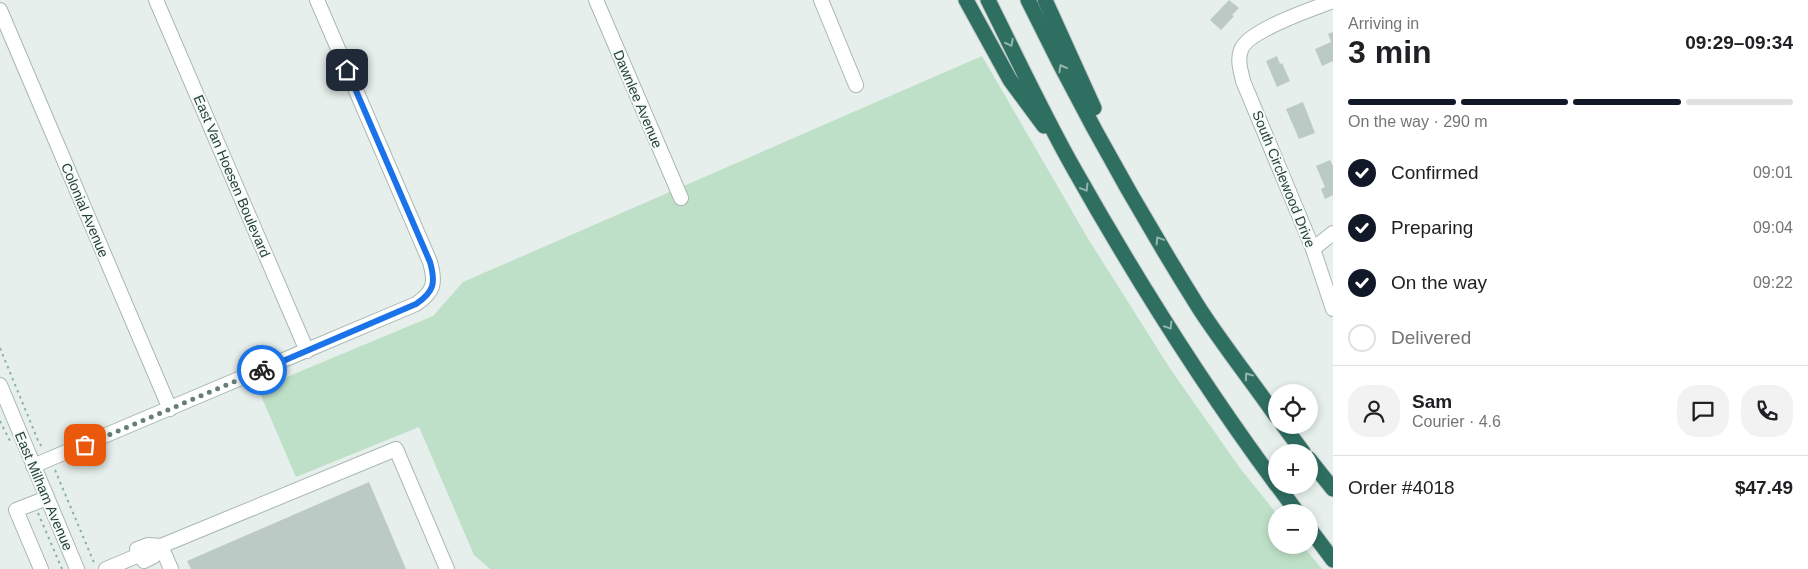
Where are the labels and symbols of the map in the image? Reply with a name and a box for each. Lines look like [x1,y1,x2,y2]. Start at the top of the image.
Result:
one-way arrow [1004,38,1014,47]
street label: Dawnlee Avenue [610,48,666,151]
pin [326,49,368,91]
one-way arrow [1058,65,1068,74]
street label: East Van Hoesen Boulevard [190,92,274,260]
street label: South Circlewood Drive [1249,108,1319,250]
street label: Colonial Avenue [58,160,112,260]
one-way arrow [1078,182,1088,191]
one-way arrow [1156,237,1166,246]
one-way arrow [1163,321,1173,330]
courier [237,345,287,395]
one-way arrow [1245,372,1254,382]
pin [64,424,106,466]
street label: East Milham Avenue [12,429,76,553]

